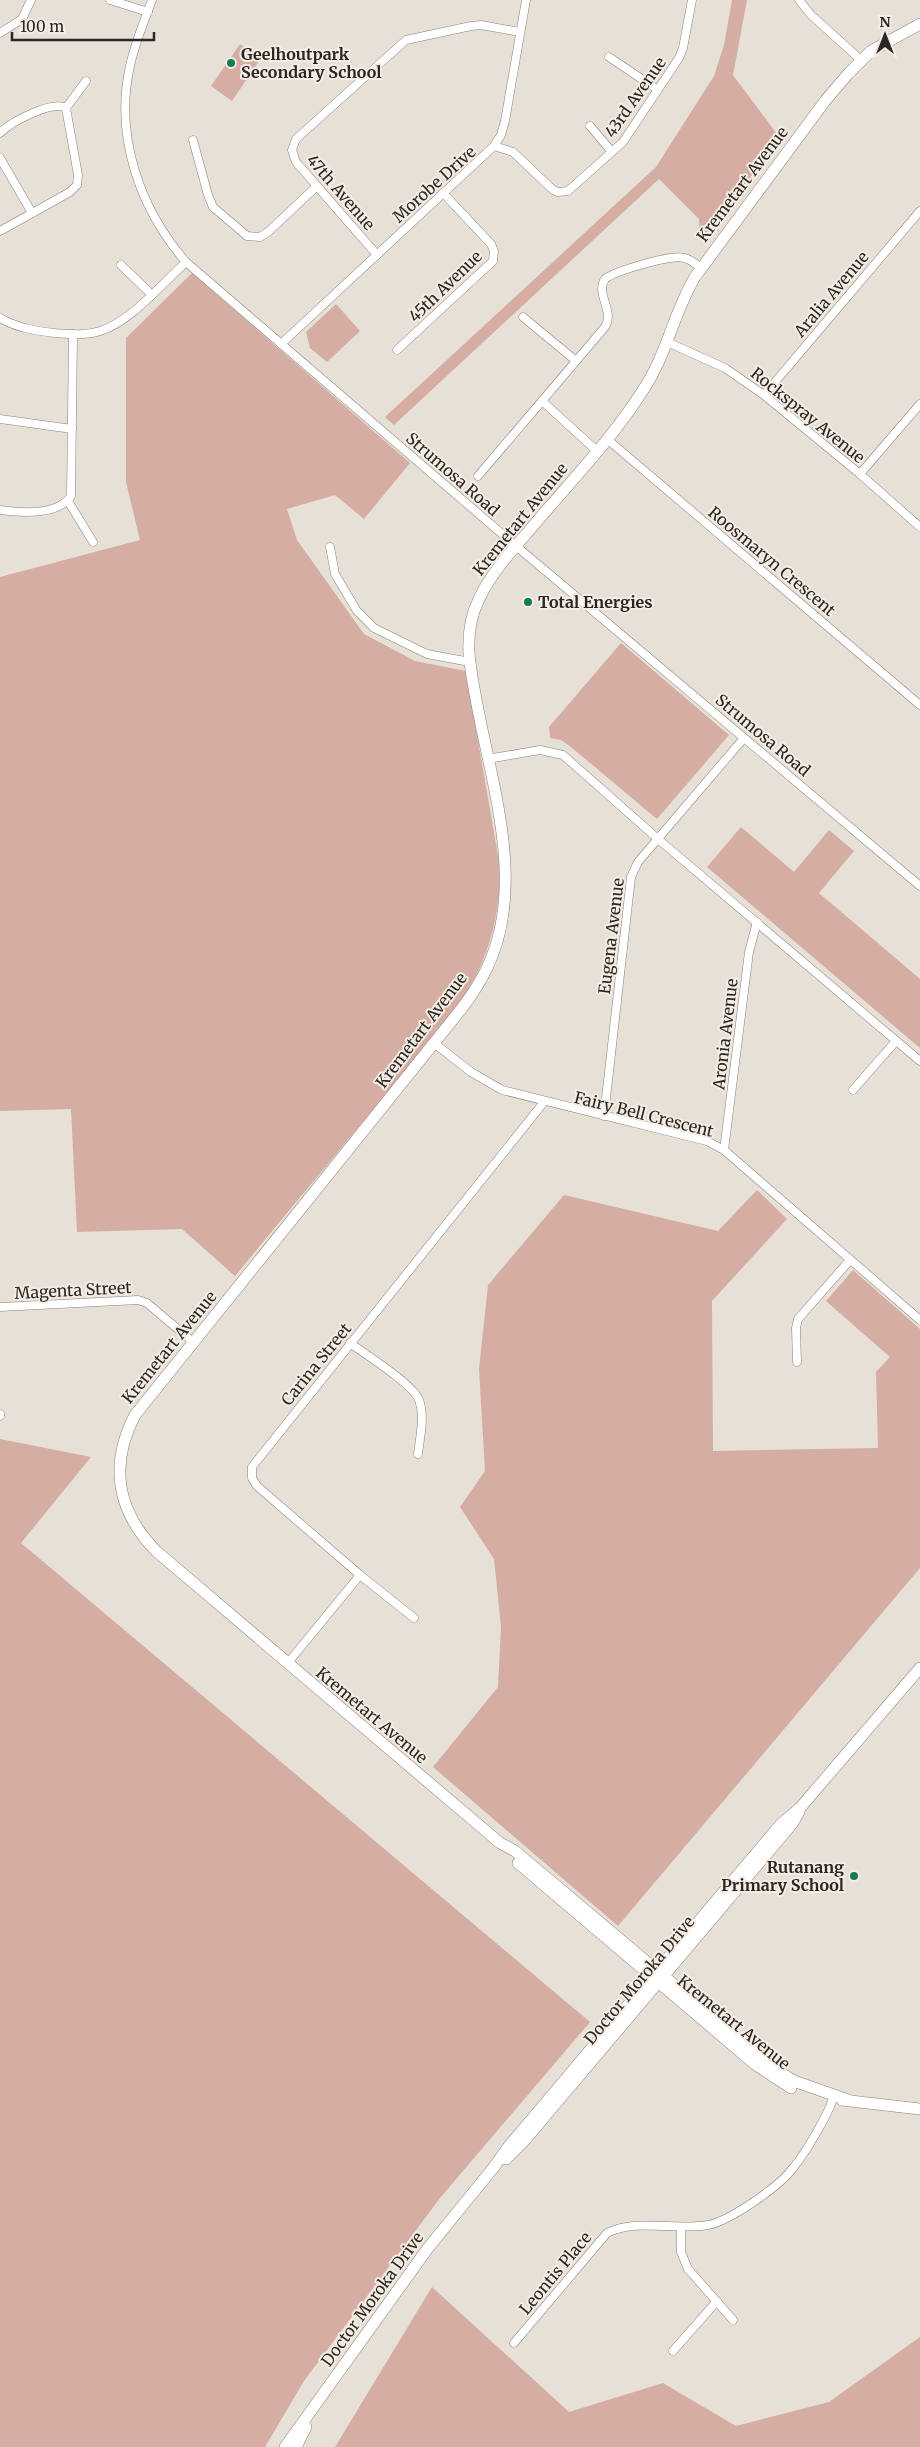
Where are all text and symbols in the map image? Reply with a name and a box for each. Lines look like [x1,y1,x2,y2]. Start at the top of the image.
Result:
scale bar [12,10,155,42]
north arrow [860,10,910,60]
text: N [879,13,891,31]
text: 100 m [20,17,64,36]
place label: Geelhoutpark Secondary School [241,44,381,82]
street label: 43rd Avenue [600,53,670,141]
marker: Geelhoutpark Secondary School [225,57,237,69]
street label: Kremetart Avenue [692,122,792,246]
street label: Morobe Drive [388,142,480,226]
street label: 47th Avenue [303,150,379,234]
street label: 45th Avenue [404,246,486,326]
street label: Aralia Avenue [789,247,873,342]
street label: Rockspray Avenue [747,363,869,467]
street label: Strumosa Road [402,428,504,520]
street label: Kremetart Avenue [468,459,572,579]
street label: Roosmaryn Crescent [704,502,840,621]
place label: Total Energies [538,592,653,612]
marker: Total Energies [522,596,534,608]
street label: Strumosa Road [712,690,815,781]
street label: Eugena Avenue [594,877,628,995]
street label: Kremetart Avenue [371,968,471,1092]
street label: Aronia Avenue [708,977,742,1092]
street label: Fairy Bell Crescent [572,1087,717,1141]
street label: Magenta Street [14,1277,133,1303]
street label: Kremetart Avenue [117,1287,221,1407]
street label: Carina Street [277,1318,356,1409]
street label: Kremetart Avenue [312,1663,432,1767]
place label: Rutanang Primary School [721,1857,844,1895]
marker: Rutanang Primary School [848,1870,860,1882]
street label: Doctor Moroka Drive [579,1912,699,2048]
street label: Kremetart Avenue [674,1970,794,2074]
street label: Doctor Moroka Drive [316,2228,428,2370]
street label: Leontis Place [515,2228,595,2318]

